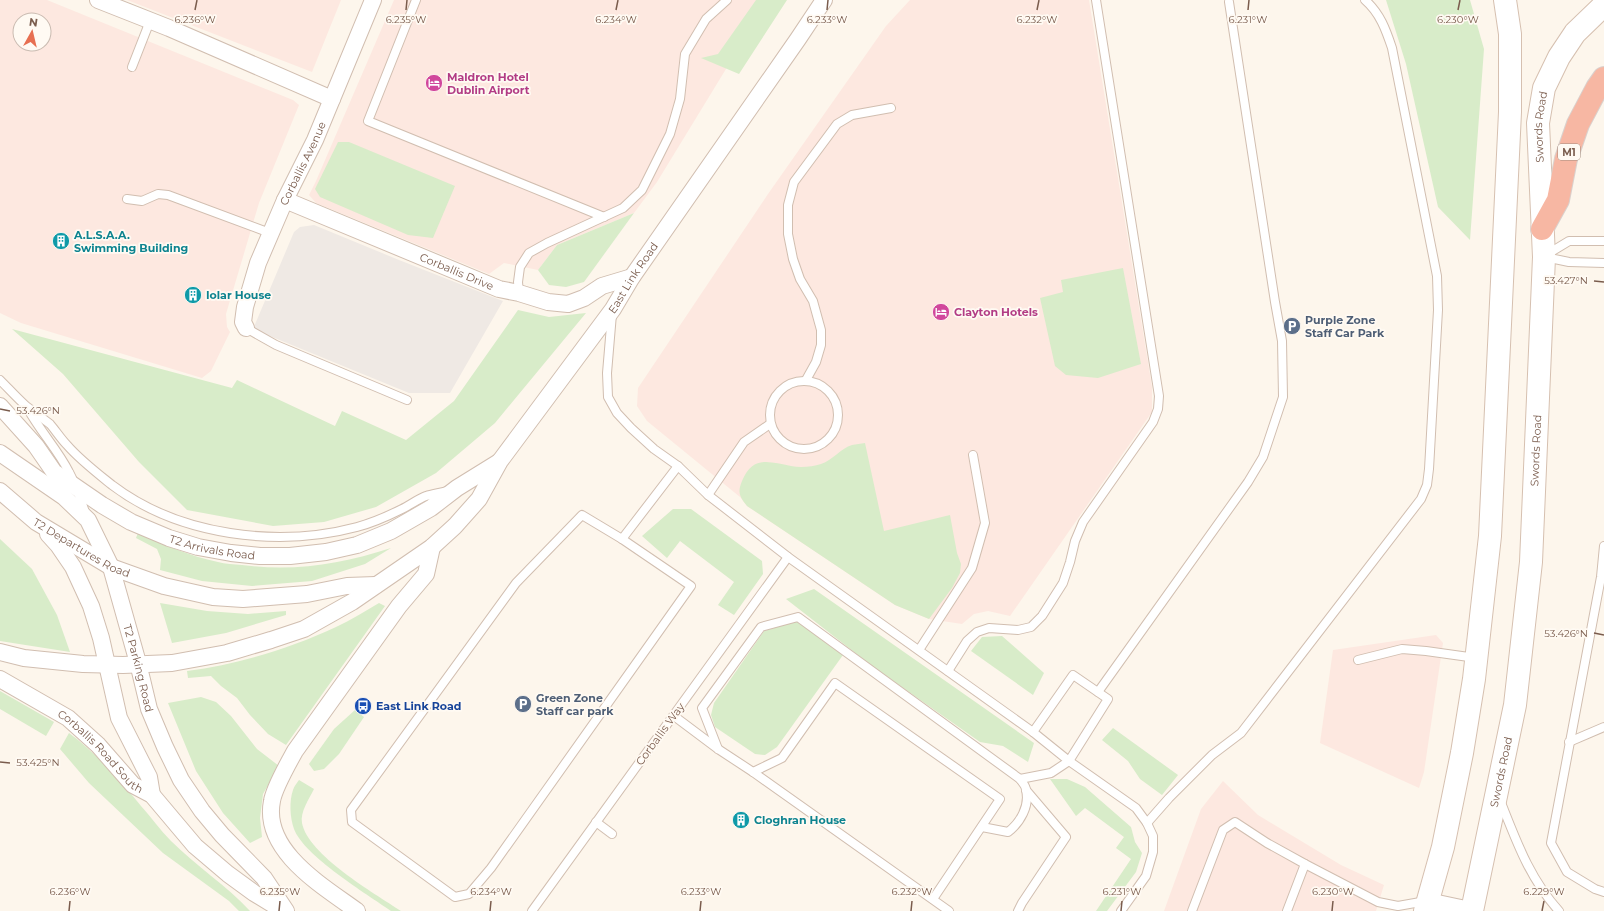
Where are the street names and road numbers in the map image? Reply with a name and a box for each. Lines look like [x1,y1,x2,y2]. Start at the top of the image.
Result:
street label: Swords Road [1531,90,1550,163]
street label: Corballis Avenue [277,119,329,207]
road number: M1 [1558,144,1580,160]
street label: East Link Road [605,240,661,316]
street label: Corballis Drive [418,250,496,293]
street label: Swords Road [1527,414,1544,487]
street label: T2 Departures Road [30,515,132,580]
street label: T2 Arrivals Road [168,532,256,562]
street label: T2 Parking Road [120,622,156,713]
street label: Corballis Way [633,700,687,768]
street label: Corballis Road South [55,707,145,796]
street label: Swords Road [1487,735,1515,809]

